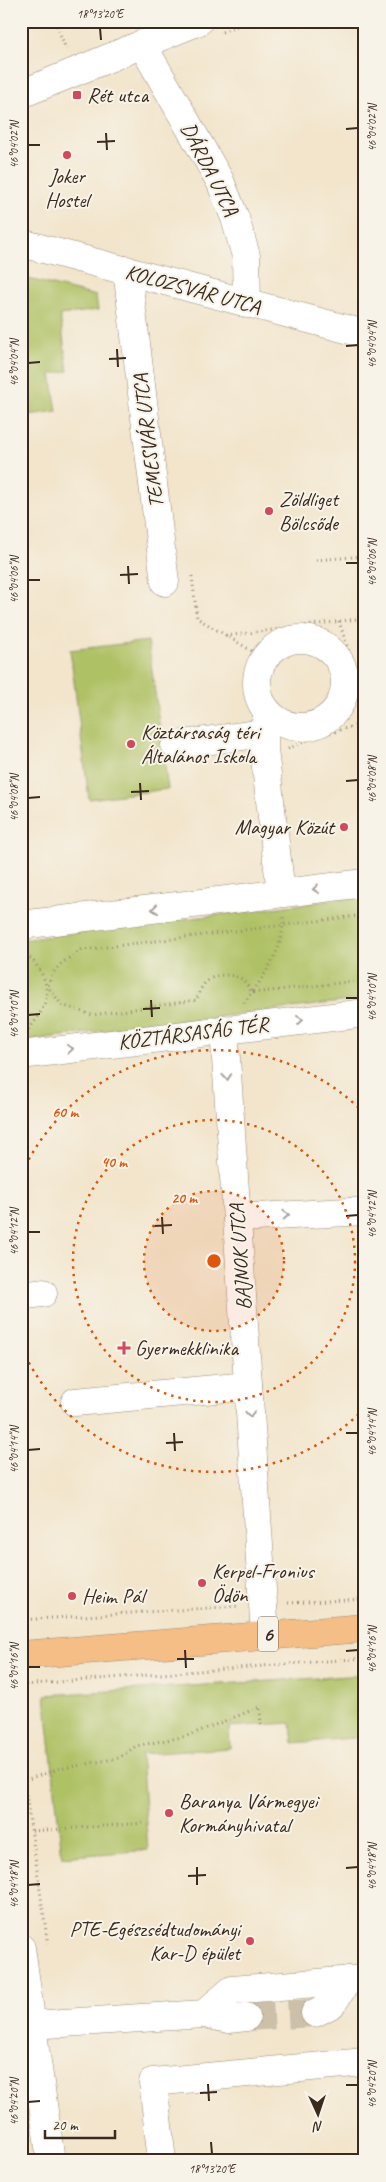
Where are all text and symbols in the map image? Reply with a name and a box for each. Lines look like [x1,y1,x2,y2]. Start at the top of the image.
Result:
text: 18°13'20"E [77,6,125,22]
place label: Rét utca [87,82,150,108]
marker: Rét utca [71,89,83,101]
text: 46°04'02"N [364,103,380,152]
street label: DÁRDA UTCA [175,118,245,221]
text: 46°04'02"N [6,120,22,169]
marker: Joker Hostel [61,149,73,161]
place label: Joker Hostel [45,163,92,213]
street label: KOLOZSVÁR UTCA [123,258,264,320]
text: 46°04'04"N [364,320,380,369]
text: 46°04'04"N [6,338,22,387]
street label: TEMESVÁR UTCA [127,372,169,509]
place label: Zöldliget Bölcsőde [279,486,340,536]
marker: Zöldliget Bölcsőde [263,505,275,517]
text: 46°04'06"N [364,538,380,587]
text: 46°04'06"N [6,555,22,604]
place label: Köztársaság téri Általános Iskola [141,719,263,769]
marker: Köztársaság téri Általános Iskola [125,738,137,750]
text: 46°04'08"N [364,755,380,804]
text: 46°04'08"N [6,773,22,822]
place label: Magyar Közút [235,814,336,840]
marker: Magyar Közút [338,821,350,833]
one-way arrow [312,883,320,894]
one-way arrow [151,903,159,914]
text: 46°04'10"N [364,973,380,1022]
text: 46°04'10"N [6,990,22,1039]
street label: KÖZTÁRSASÁG TÉR [116,1011,272,1055]
one-way arrow [297,1015,305,1026]
one-way arrow [66,1044,74,1055]
one-way arrow [221,1074,232,1082]
text: 60 m [52,1103,79,1122]
text: 40 m [101,1153,128,1172]
text: 20 m [171,1189,198,1208]
text: 46°04'12"N [364,1190,380,1239]
street label: BAJNOK UTCA [223,1201,257,1311]
text: 46°04'12"N [6,1207,22,1256]
one-way arrow [282,1210,290,1221]
centre of rings [205,1252,223,1270]
place label: Gyermekklinika [135,1335,239,1361]
marker: Gyermekklinika [117,1341,131,1355]
text: 46°04'14"N [364,1408,380,1457]
one-way arrow [245,1410,256,1418]
text: 46°04'14"N [6,1425,22,1474]
place label: Kerpel-Fronius Ödön [212,1558,316,1608]
marker: Kerpel-Fronius Ödön [196,1577,208,1589]
place label: Heim Pál [82,1583,148,1609]
marker: Heim Pál [66,1590,78,1602]
road number: 6 [258,1616,278,1652]
text: 46°04'16"N [364,1625,380,1674]
text: 46°04'16"N [6,1642,22,1691]
place label: Baranya Vármegyei Kormányhivatal [179,1788,321,1838]
marker: Baranya Vármegyei Kormányhivatal [163,1807,175,1819]
text: 46°04'18"N [364,1842,380,1891]
text: 46°04'18"N [6,1860,22,1909]
place label: PTE-Egészsédtudományi Kar-D épület [69,1916,243,1966]
marker: PTE-Egészsédtudományi Kar-D épület [244,1935,256,1947]
text: 46°04'20"N [364,2060,380,2109]
text: 46°04'20"N [6,2077,22,2126]
north arrow [294,2090,344,2140]
scale bar [45,2107,115,2139]
text: 20 m [52,2116,79,2135]
text: N [312,2118,323,2135]
text: 18°13'20"E [189,2161,237,2177]

